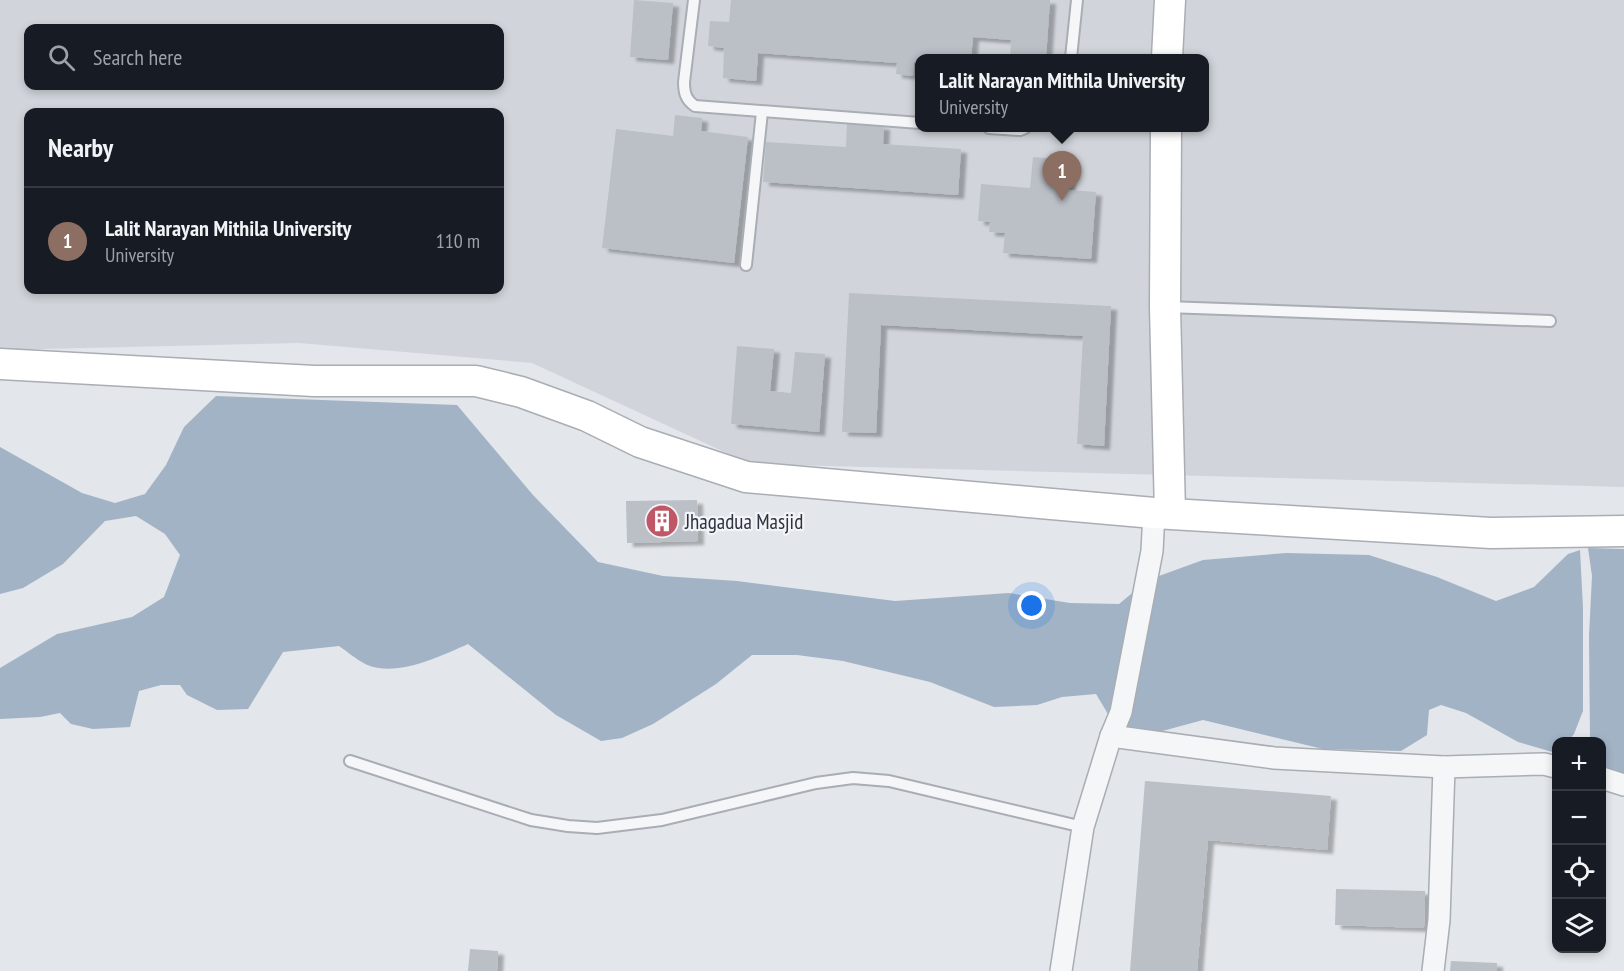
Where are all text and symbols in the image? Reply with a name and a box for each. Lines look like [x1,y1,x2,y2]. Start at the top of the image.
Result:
search box [24,24,504,90]
icon: search [45,41,78,74]
text: Search here [93,43,182,71]
popup [915,54,1209,132]
text: Lalit Narayan Mithila University [939,66,1185,94]
text: University [939,94,1008,120]
text: Nearby [48,131,113,164]
pin: 1 [1042,152,1082,201]
text: Lalit Narayan Mithila University [105,214,351,242]
text: 1 [63,228,72,254]
text: 110 m [436,228,480,254]
text: University [105,242,174,268]
building icon: Jhagadua Masjid [644,503,680,539]
place label: Jhagadua Masjid [684,508,803,535]
your location [1017,591,1046,620]
map controls [1552,737,1606,953]
button: + [1552,737,1606,791]
button: − [1552,791,1606,845]
button: locate [1552,845,1606,899]
button: layers [1552,899,1606,953]

